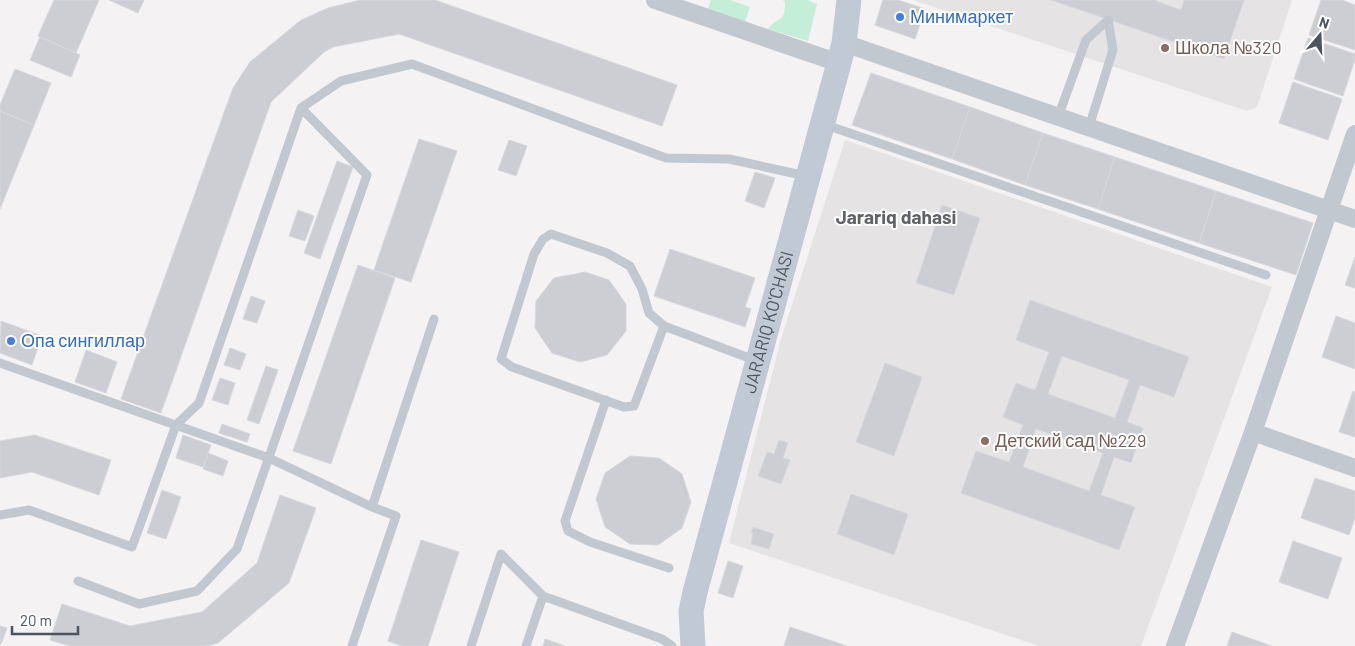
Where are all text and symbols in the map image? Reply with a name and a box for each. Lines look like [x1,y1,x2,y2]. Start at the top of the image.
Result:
place label: Минимаркет [910,5,1013,27]
north arrow [1295,10,1345,60]
marker: Минимаркет [894,11,906,23]
text: N [1317,13,1332,32]
place label: Школа №320 [1175,36,1282,58]
marker: Школа №320 [1159,42,1171,54]
district label: Jarariq dahasi [836,205,956,228]
street label: JARARIQ KO'CHASI [738,249,797,395]
place label: Опа сингиллар [21,329,145,351]
marker: Опа сингиллар [5,335,17,347]
place label: Детский сад №229 [995,429,1146,451]
marker: Детский сад №229 [979,435,991,447]
scale bar [12,604,79,636]
text: 20 m [20,611,52,629]

